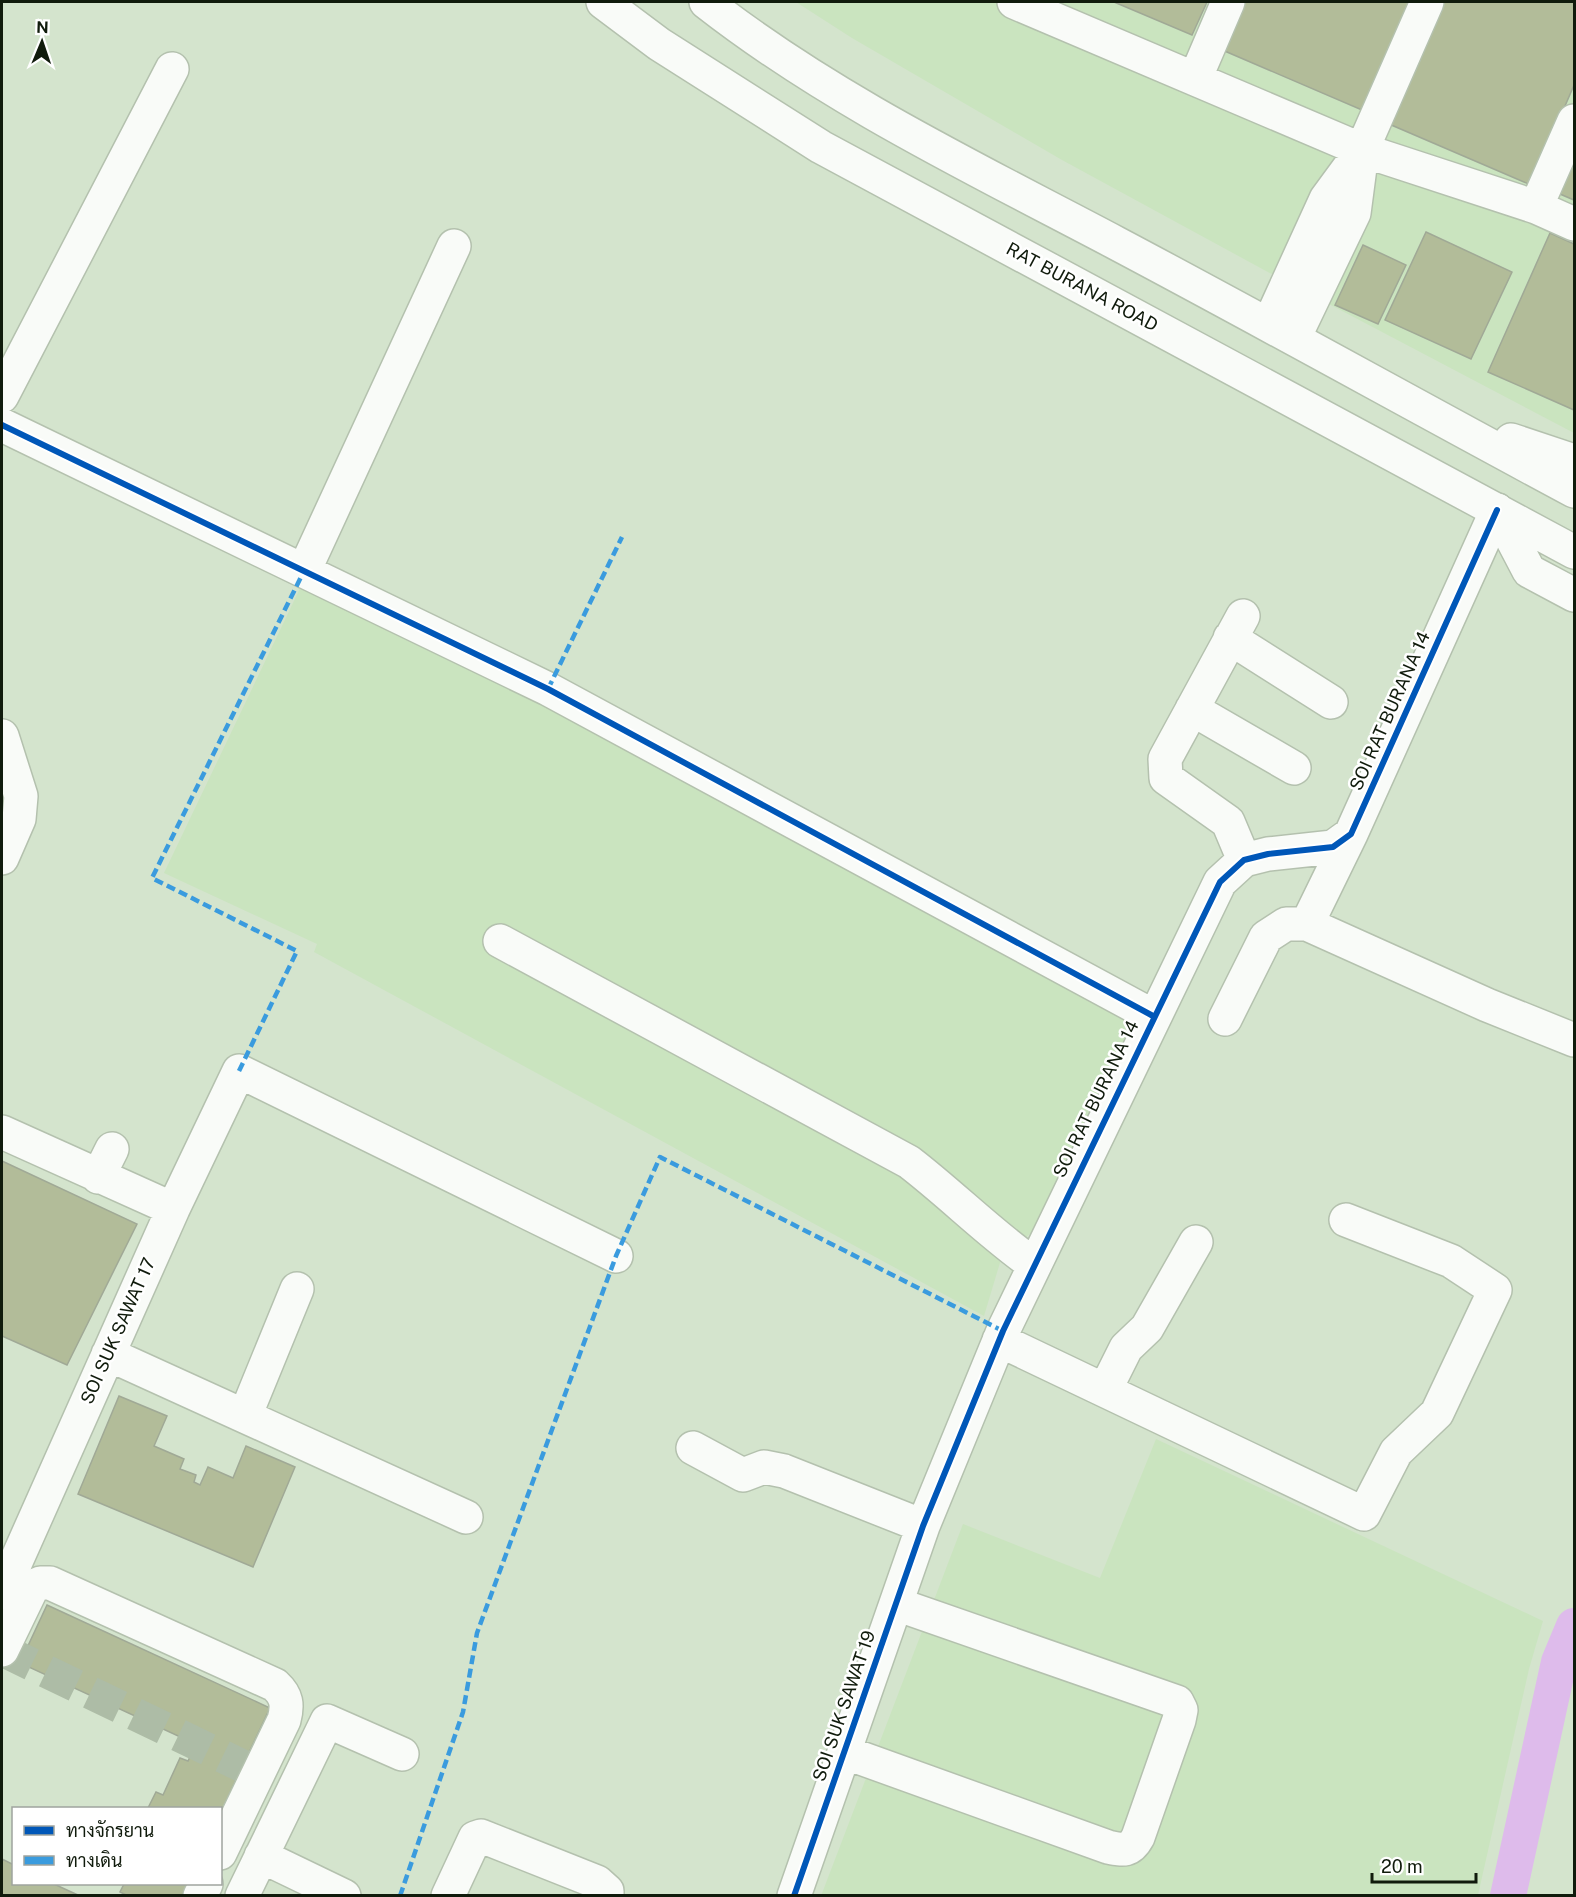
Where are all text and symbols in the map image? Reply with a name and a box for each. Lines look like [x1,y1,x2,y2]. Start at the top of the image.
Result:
north arrow [12,12,72,72]
text: N [36,18,49,37]
street label: RAT BURANA ROAD [1003,238,1162,335]
street label: SOI RAT BURANA 14 [1345,628,1434,794]
street label: SOI RAT BURANA 14 [1048,1017,1143,1181]
street label: SOI SUK SAWAT 17 [76,1254,159,1407]
street label: SOI SUK SAWAT 19 [808,1628,879,1784]
legend [12,1807,222,1885]
text: ทางจักรยาน [66,1820,154,1841]
scale bar [1372,1846,1476,1884]
text: ทางเดิน [66,1850,122,1871]
text: 20 m [1381,1856,1423,1877]

